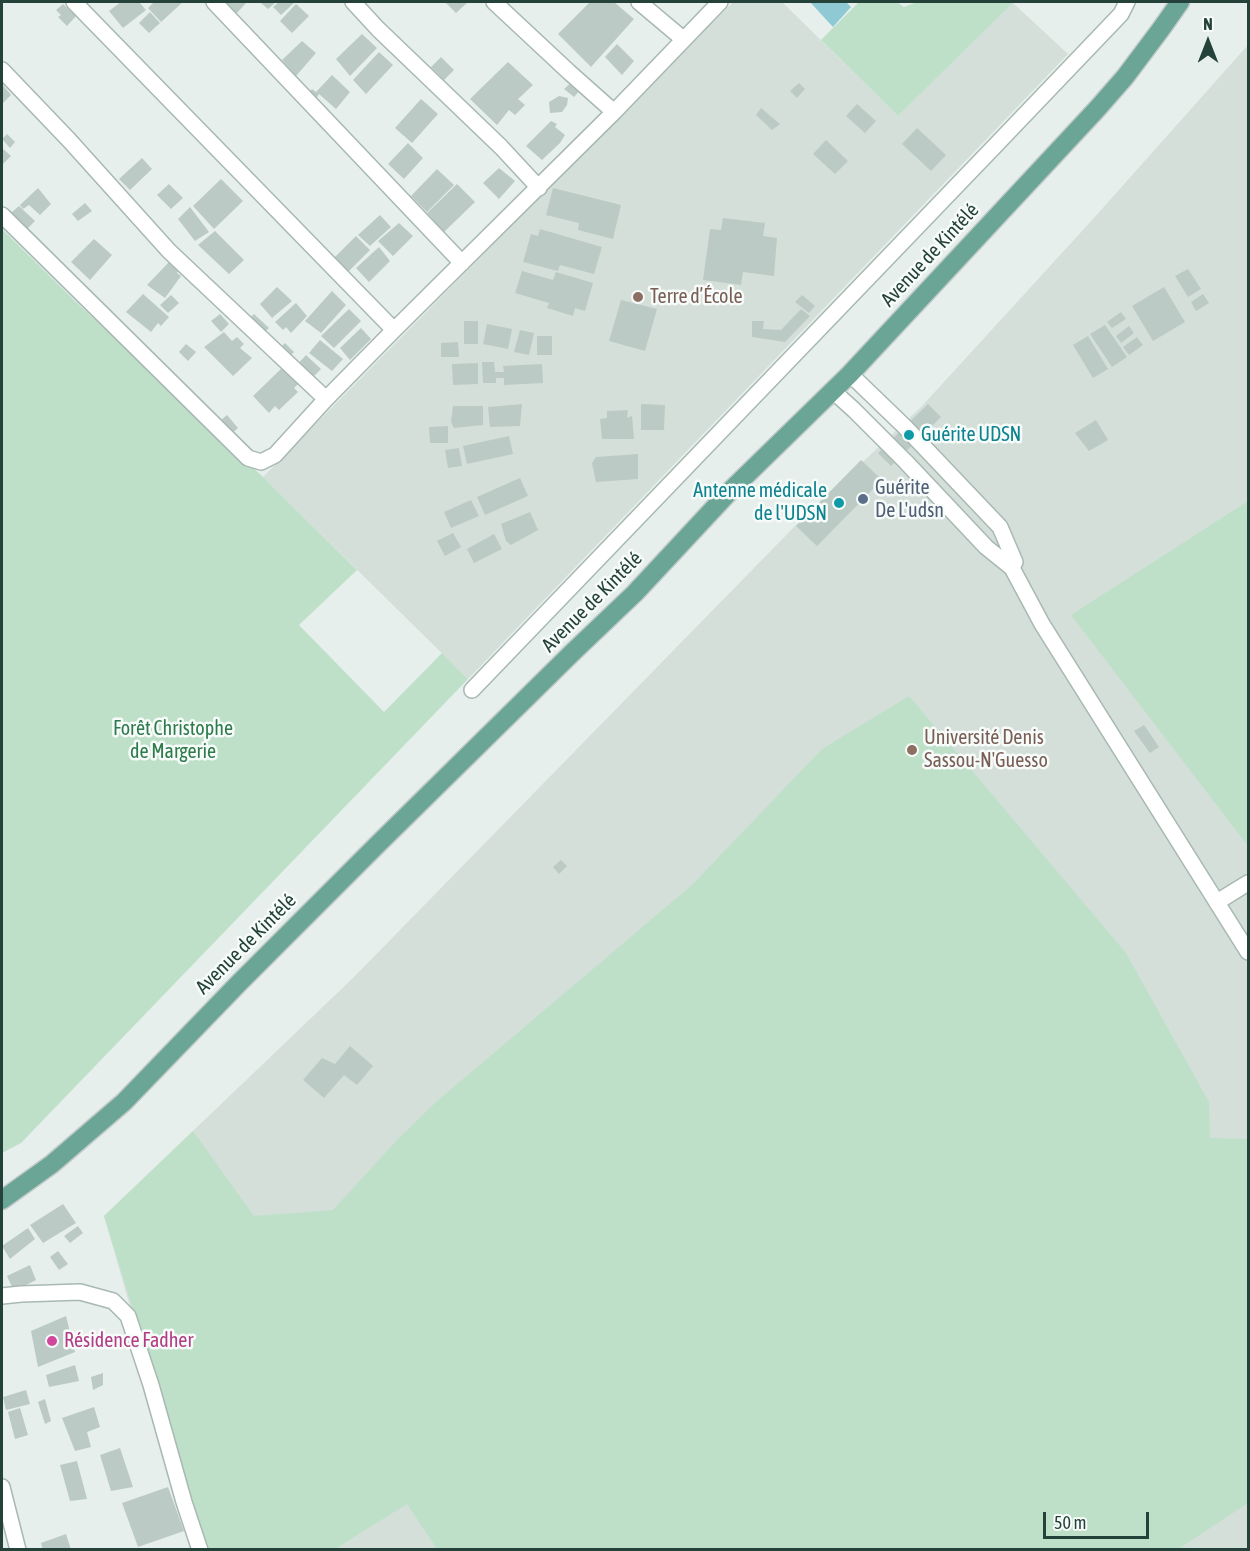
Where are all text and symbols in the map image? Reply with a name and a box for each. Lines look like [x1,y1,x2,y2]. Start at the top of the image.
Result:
north arrow [1178,12,1238,72]
text: N [1203,15,1213,33]
street label: Avenue de Kintélé [876,198,984,312]
place label: Terre d’École [650,285,743,309]
marker: Terre d’École [631,290,645,304]
place label: Guérite UDSN [921,423,1021,447]
marker: Guérite UDSN [902,428,916,442]
place label: Guérite De L'udsn [875,476,944,523]
place label: Antenne médicale de l'UDSN [693,479,827,526]
marker: Guérite De L'udsn [856,492,870,506]
marker: Antenne médicale de l'UDSN [832,496,846,510]
street label: Avenue de Kintélé [537,547,647,657]
park label: Forêt Christophe de Margerie [113,717,233,764]
place label: Université Denis Sassou-N'Guesso [924,726,1048,773]
marker: Université Denis Sassou-N'Guesso [905,743,919,757]
street label: Avenue de Kintélé [191,889,301,999]
place label: Résidence Fadher [64,1329,193,1353]
marker: Résidence Fadher [45,1334,59,1348]
scale bar [1046,1500,1152,1538]
text: 50 m [1054,1512,1086,1533]

